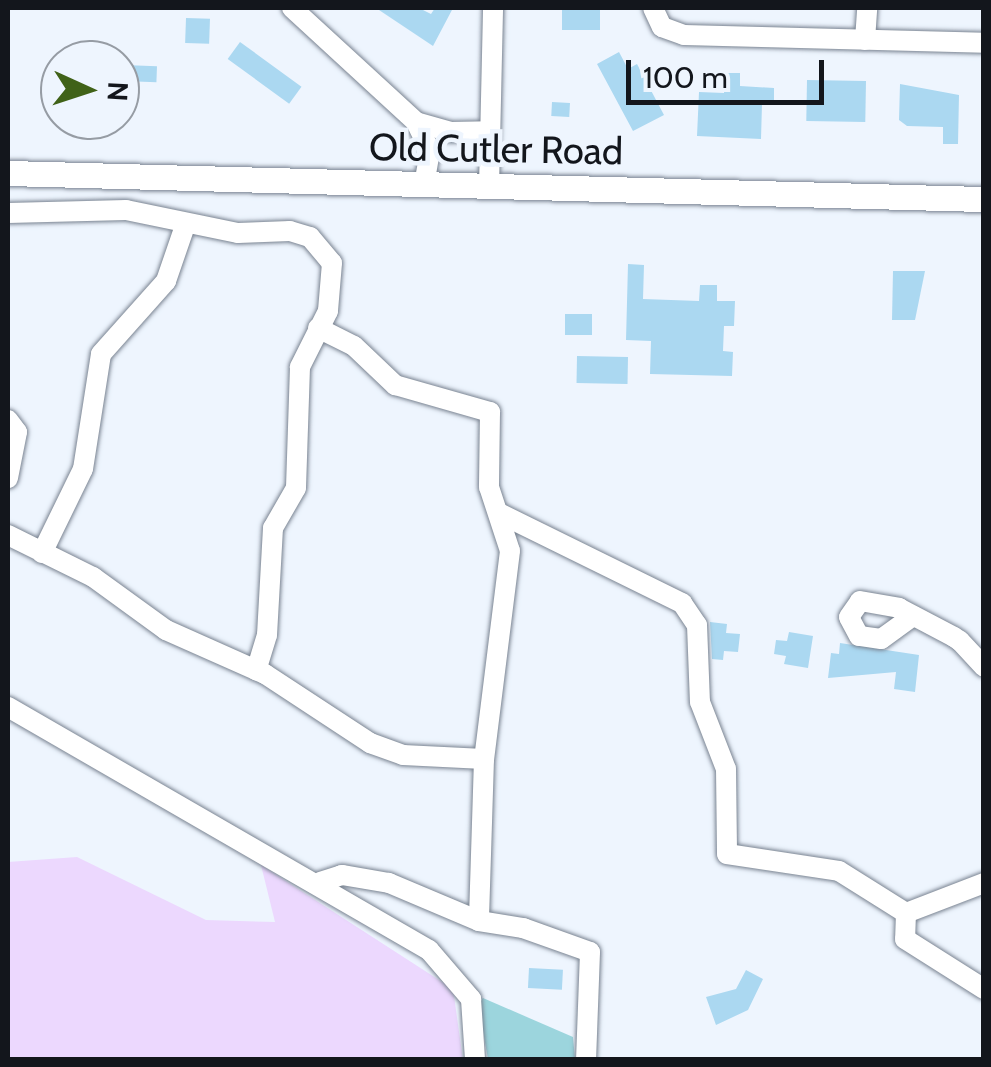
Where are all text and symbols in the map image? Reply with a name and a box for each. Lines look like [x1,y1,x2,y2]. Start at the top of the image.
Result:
north arrow [40,40,140,140]
scale bar [631,40,828,102]
text: 100 m [643,59,728,96]
text: N [100,81,135,102]
street label: Old Cutler Road [369,124,623,174]

